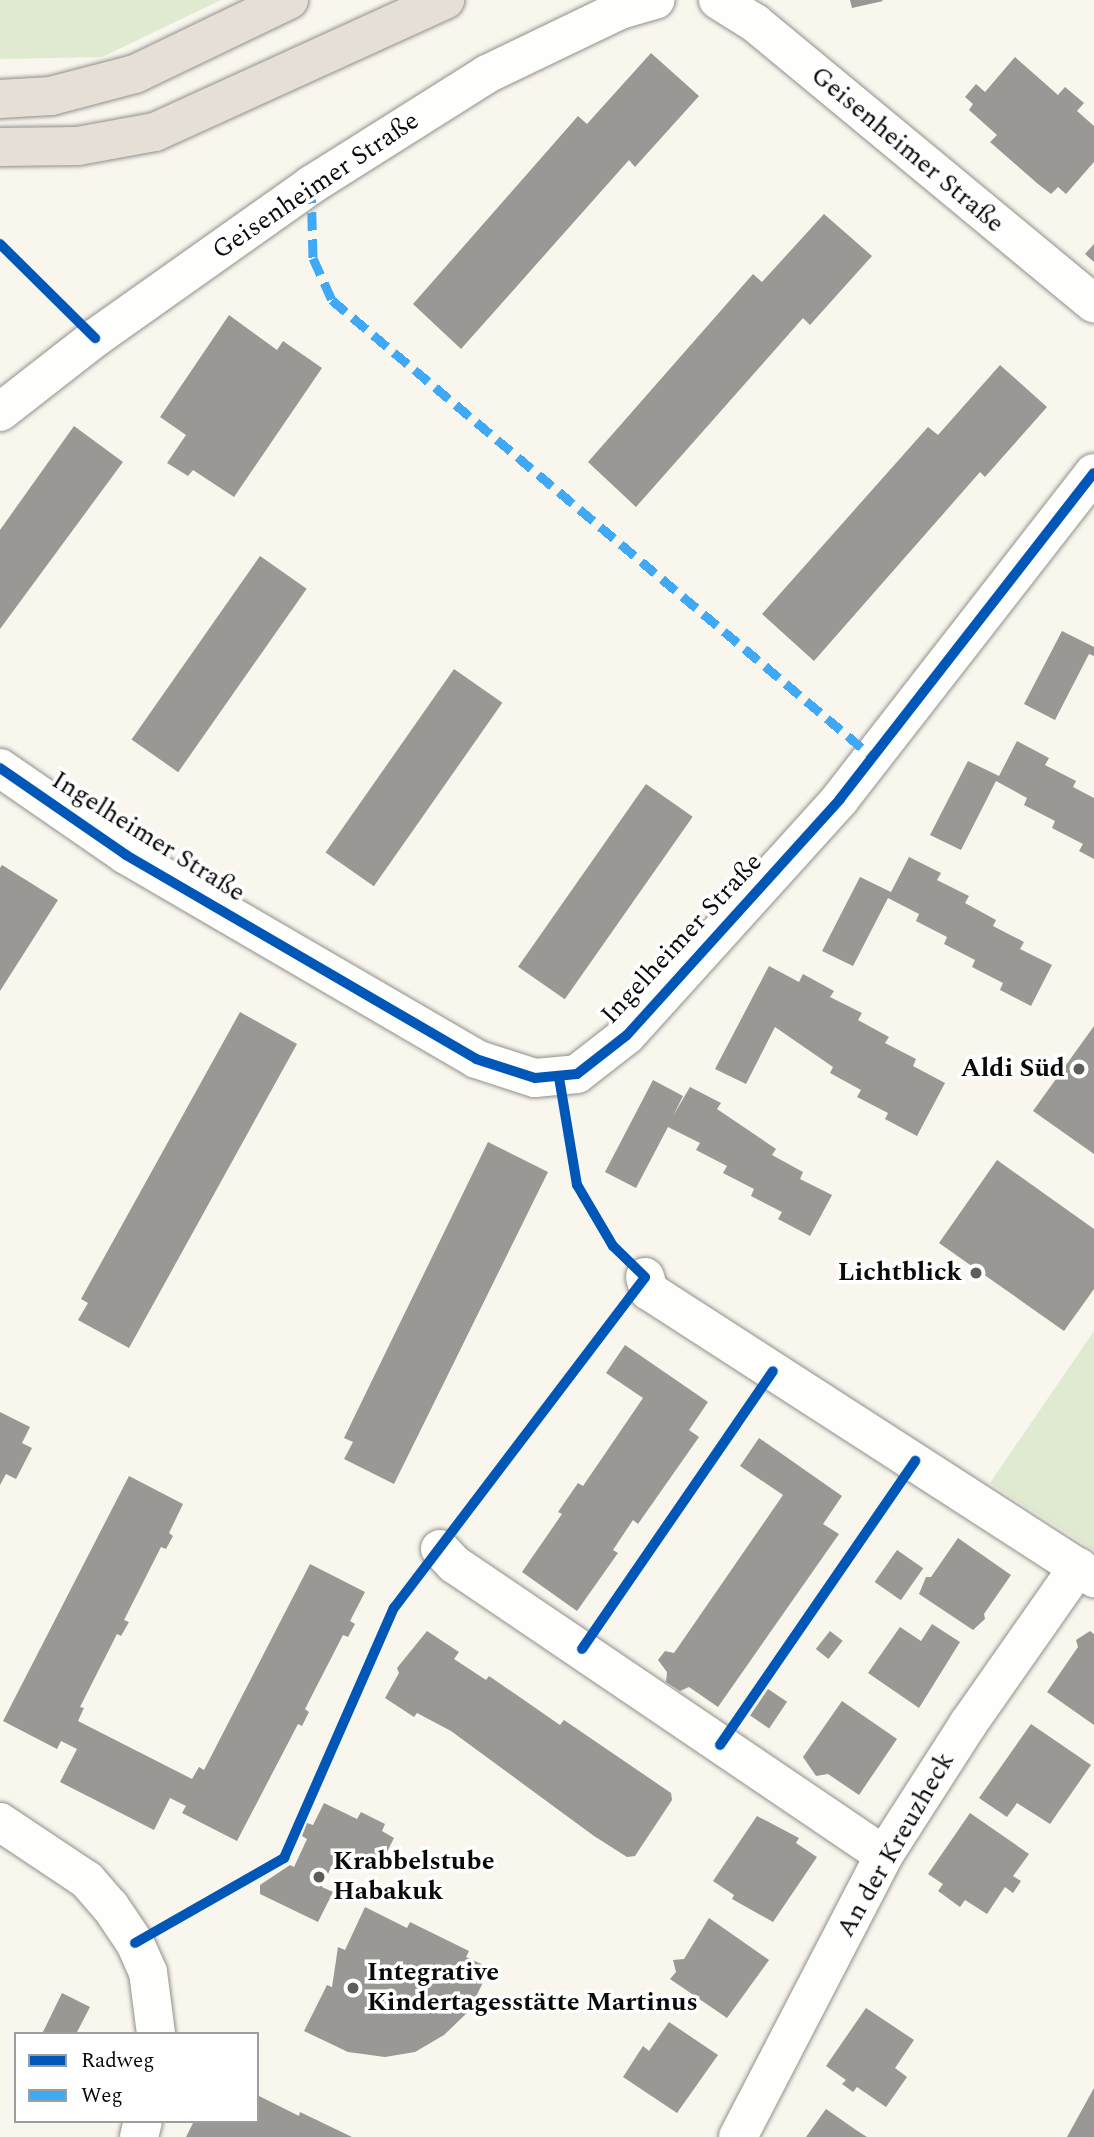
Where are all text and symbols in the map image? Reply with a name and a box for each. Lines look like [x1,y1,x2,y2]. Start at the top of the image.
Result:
street label: Geisenheimer Straße [804,60,1010,240]
street label: Geisenheimer Straße [207,105,425,267]
street label: Ingelheimer Straße [46,765,250,909]
street label: Ingelheimer Straße [595,847,769,1031]
place label: Aldi Süd [961,1053,1065,1085]
marker: Aldi Süd [1071,1061,1087,1077]
place label: Lichtblick [838,1257,962,1289]
marker: Lichtblick [968,1265,984,1281]
street label: An der Kreuzheck [830,1747,962,1943]
place label: Krabbelstube Habakuk [333,1846,495,1908]
marker: Krabbelstube Habakuk [311,1869,327,1885]
place label: Integrative Kindertagesstätte Martinus [367,1957,698,2018]
marker: Integrative Kindertagesstätte Martinus [345,1980,361,1996]
legend [14,2032,259,2123]
text: Radweg [81,2045,155,2077]
text: Weg [81,2080,123,2112]

